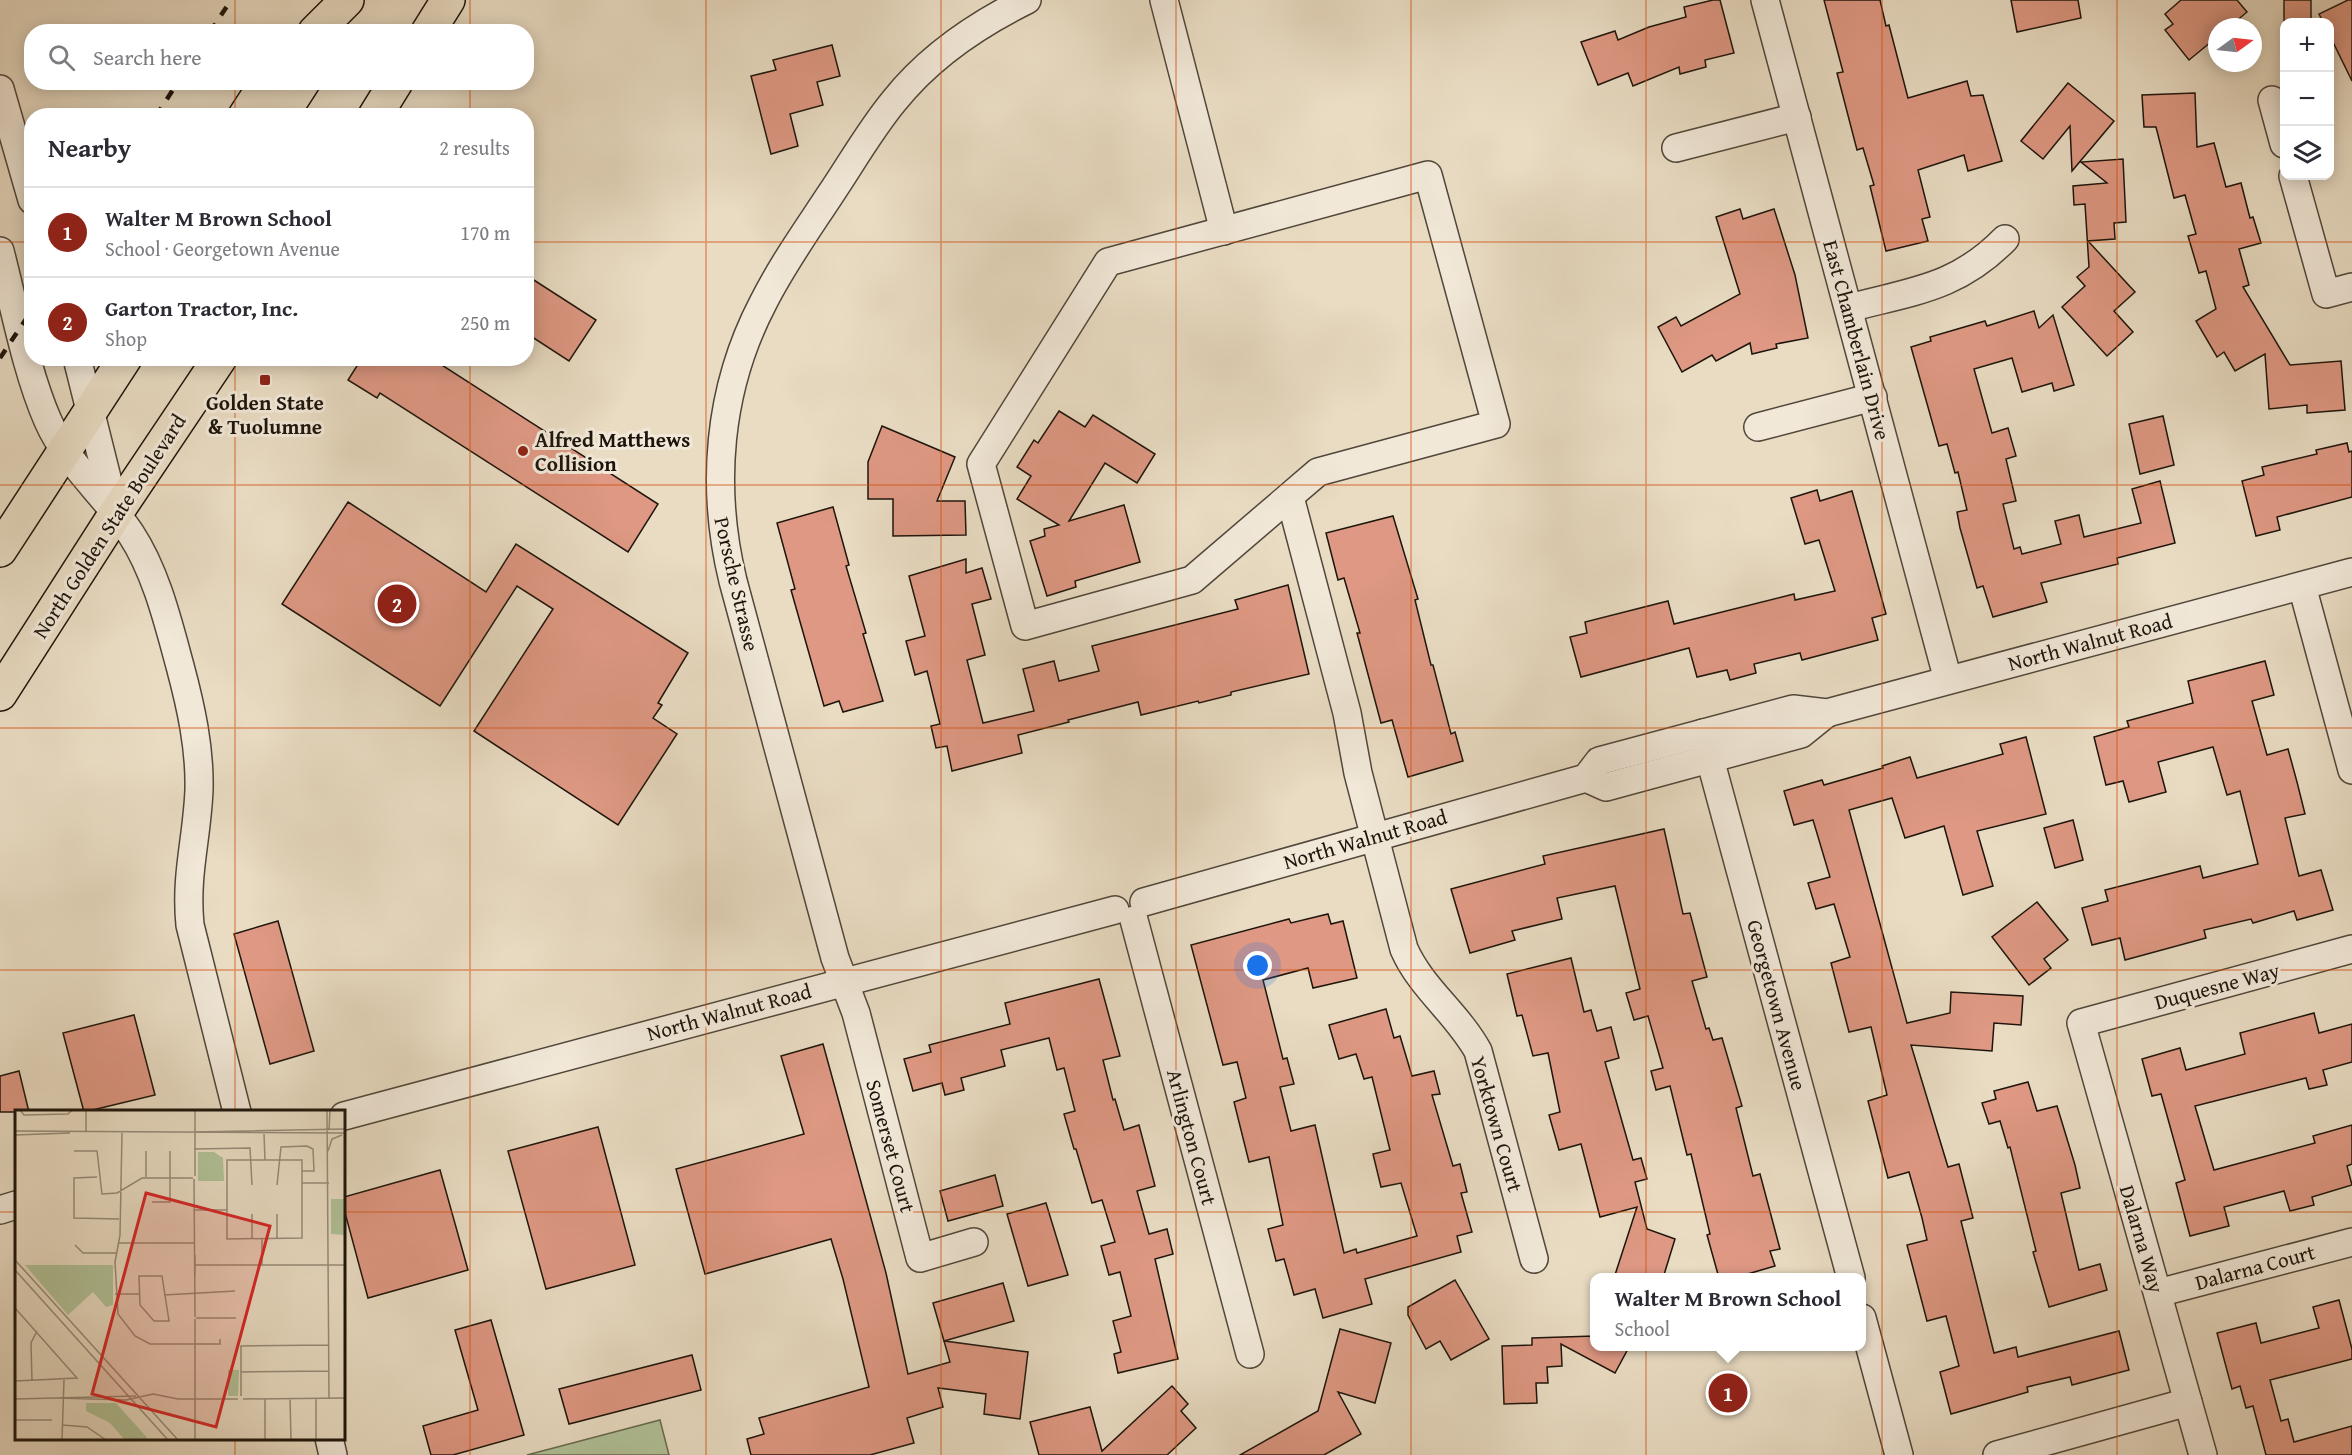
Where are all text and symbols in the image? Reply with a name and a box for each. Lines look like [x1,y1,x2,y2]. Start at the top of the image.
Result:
north arrow [2208,18,2262,72]
map controls [2280,18,2334,180]
button: + [2280,18,2334,72]
search box [24,24,534,90]
icon: search [45,41,78,74]
text: Search here [93,41,202,73]
button: − [2280,72,2334,126]
button: layers [2280,126,2334,180]
text: Nearby [48,128,131,167]
text: 2 results [439,133,510,162]
text: Walter M Brown School [105,202,332,234]
text: 1 [62,218,73,247]
text: 170 m [460,218,510,247]
text: School · Georgetown Avenue [105,234,340,263]
street label: East Chamberlain Drive [1815,237,1899,444]
text: Garton Tractor, Inc. [105,292,298,324]
text: 2 [62,308,73,337]
text: 250 m [460,308,510,337]
text: Shop [105,324,147,353]
marker: Golden State & Tuolumne [258,373,272,387]
place label: Golden State & Tuolumne [206,387,324,442]
street label: North Golden State Boulevard [25,407,194,644]
place label: Alfred Matthews Collision [535,424,690,479]
marker: Alfred Matthews Collision [516,444,530,458]
street label: Porsche Strasse [707,514,768,654]
pin: 2 [378,582,416,626]
street label: North Walnut Road [2004,605,2176,679]
street label: North Walnut Road [1280,801,1451,877]
street label: Georgetown Avenue [1739,916,1815,1094]
your location [1243,951,1272,980]
street label: Duquesne Way [2151,954,2284,1018]
street label: North Walnut Road [643,975,815,1049]
street label: Yorktown Court [1463,1052,1531,1196]
street label: Arlington Court [1159,1066,1225,1209]
street label: Somerset Court [858,1076,924,1216]
inset map [15,1110,345,1440]
street label: Dalarna Way [2112,1181,2172,1297]
street label: Dalarna Court [2192,1236,2319,1298]
popup [1590,1273,1866,1351]
text: Walter M Brown School [1615,1282,1841,1314]
text: School [1615,1314,1670,1343]
pin: 1 [1708,1370,1748,1416]

